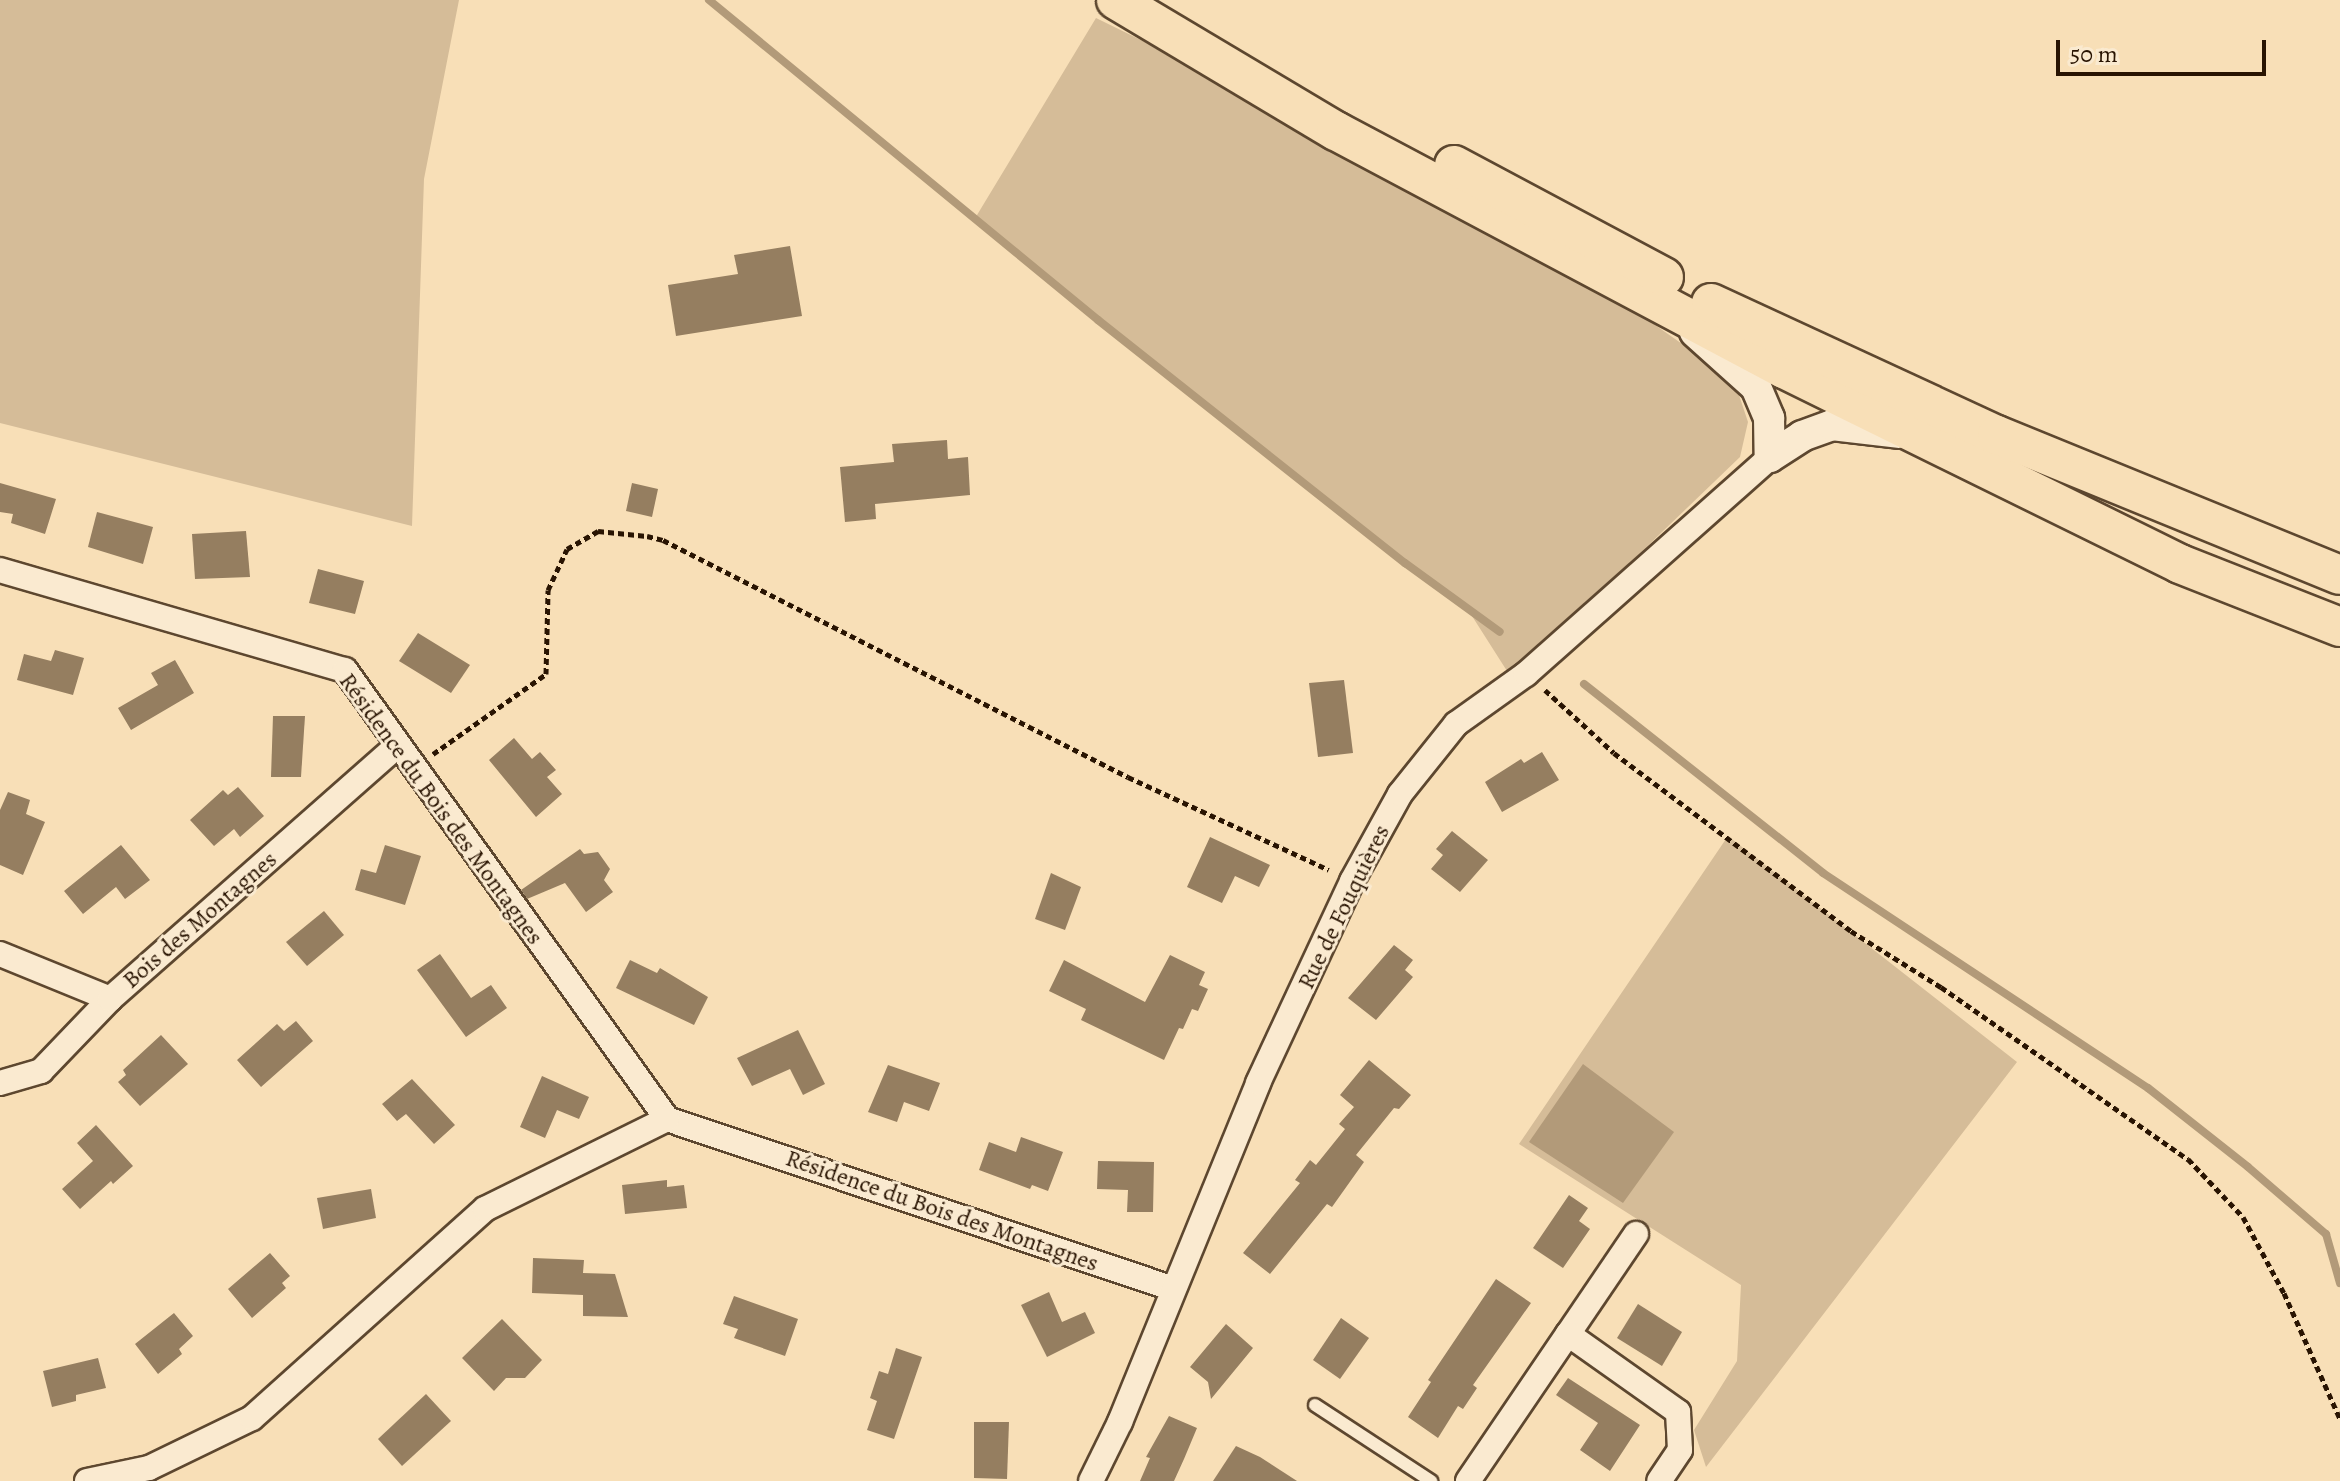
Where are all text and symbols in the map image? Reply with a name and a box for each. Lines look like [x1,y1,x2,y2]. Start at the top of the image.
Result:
scale bar [2060,24,2270,74]
text: 50 m [2070,38,2118,70]
street label: Résidence du Bois des Montagnes [333,668,549,950]
street label: Rue de Fouquières [1292,820,1396,994]
street label: Bois des Montagnes [117,845,283,995]
street label: Résidence du Bois des Montagnes [782,1144,1102,1278]

